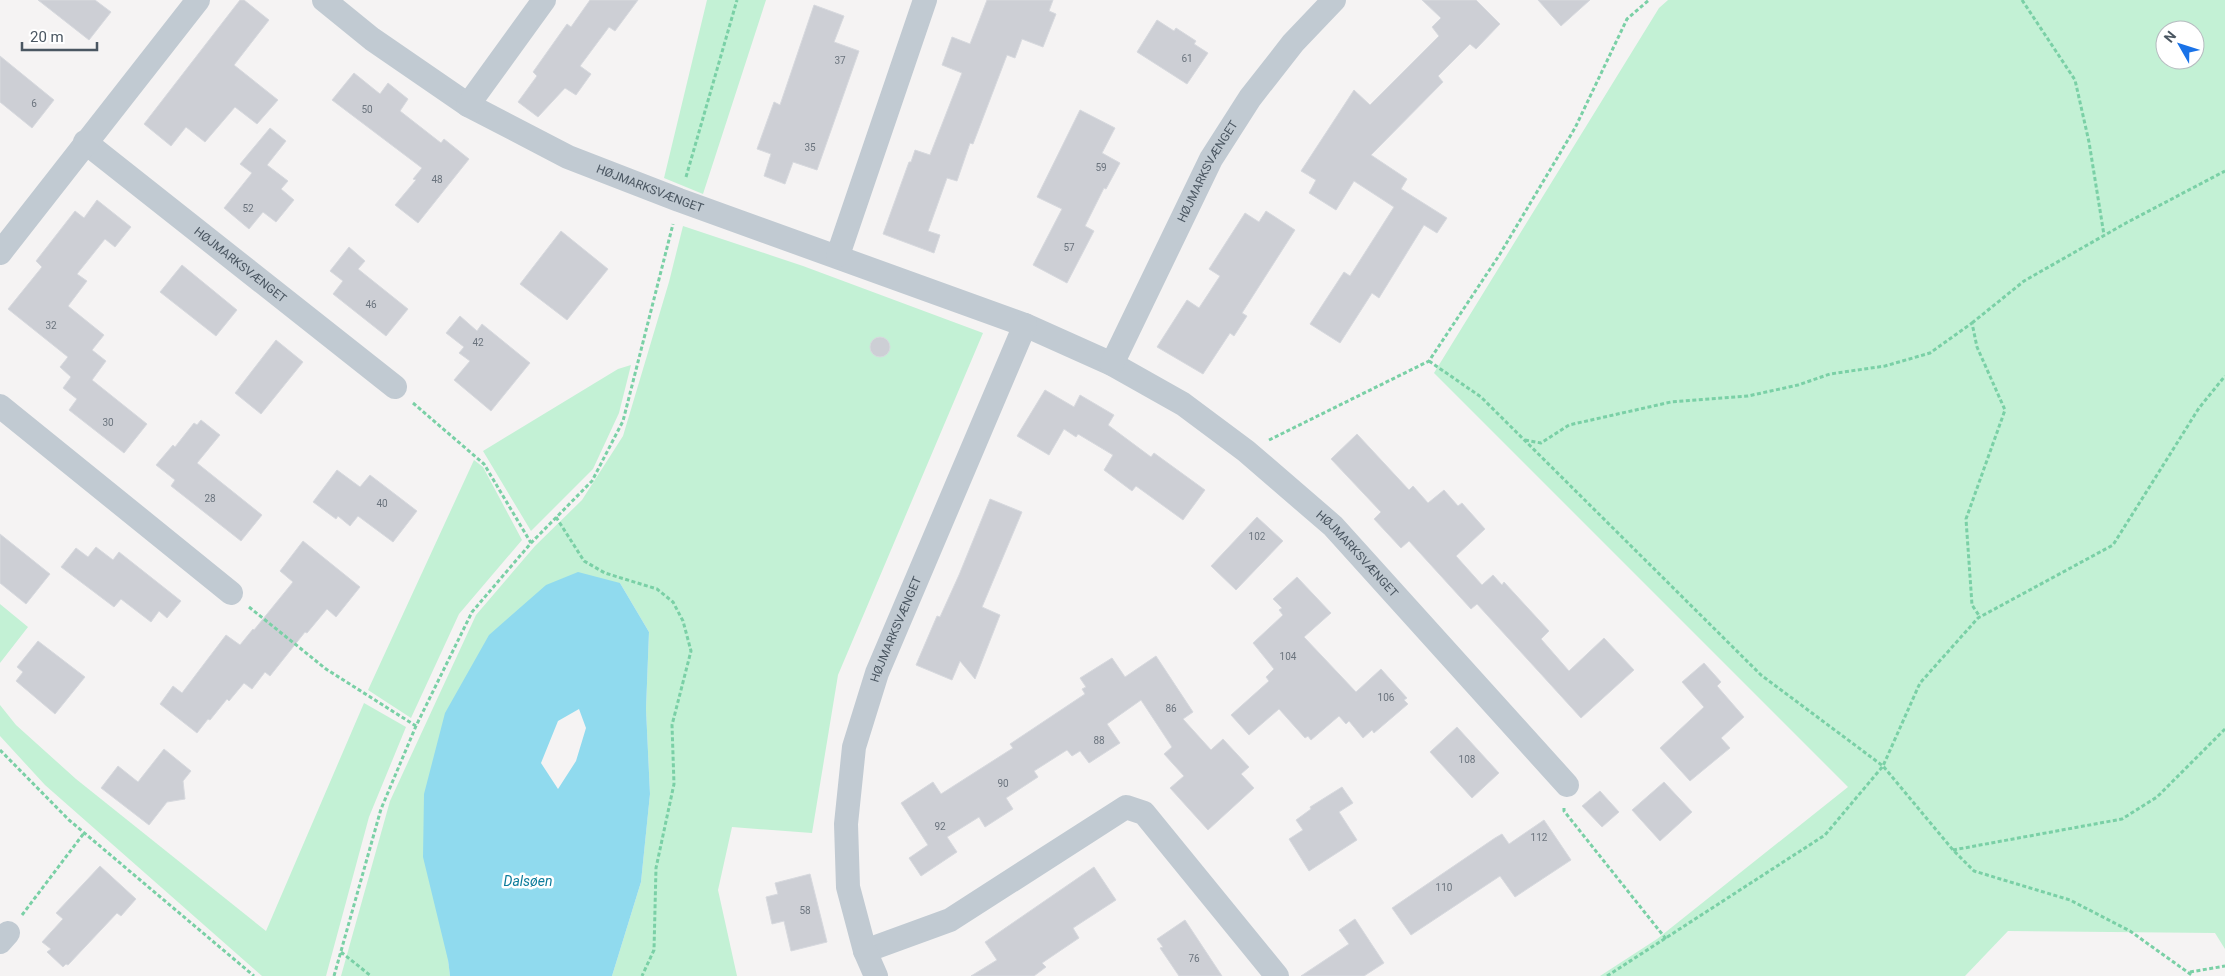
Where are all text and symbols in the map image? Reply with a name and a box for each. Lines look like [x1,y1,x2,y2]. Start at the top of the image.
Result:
scale bar [22,20,98,52]
north arrow [2155,20,2205,70]
text: 20 m [30,28,64,46]
text: N [2161,28,2179,46]
house number: 61 [1181,53,1193,64]
house number: 37 [834,55,846,66]
house number: 6 [31,98,37,109]
house number: 50 [361,104,373,115]
street label: HØJMARKSVÆNGET [1174,118,1241,225]
house number: 35 [804,142,816,153]
street label: HØJMARKSVÆNGET [594,162,706,215]
house number: 59 [1095,162,1107,173]
house number: 48 [431,174,443,185]
house number: 52 [242,203,254,214]
street label: HØJMARKSVÆNGET [191,224,289,305]
house number: 57 [1063,242,1075,253]
house number: 46 [365,299,377,310]
house number: 32 [45,320,57,331]
house number: 42 [472,337,484,348]
house number: 30 [102,417,114,428]
house number: 28 [204,493,216,504]
house number: 40 [376,498,388,509]
street label: HØJMARKSVÆNGET [1313,508,1401,600]
house number: 102 [1249,531,1266,542]
street label: HØJMARKSVÆNGET [868,574,924,684]
house number: 104 [1280,651,1297,662]
house number: 106 [1378,692,1395,703]
house number: 86 [1165,703,1177,714]
house number: 88 [1093,735,1105,746]
house number: 108 [1459,754,1476,765]
house number: 90 [997,778,1009,789]
house number: 92 [934,821,946,832]
house number: 112 [1531,832,1548,843]
water label: Dalsøen [503,873,553,889]
house number: 110 [1436,882,1453,893]
house number: 58 [799,905,811,916]
house number: 76 [1188,953,1200,964]

